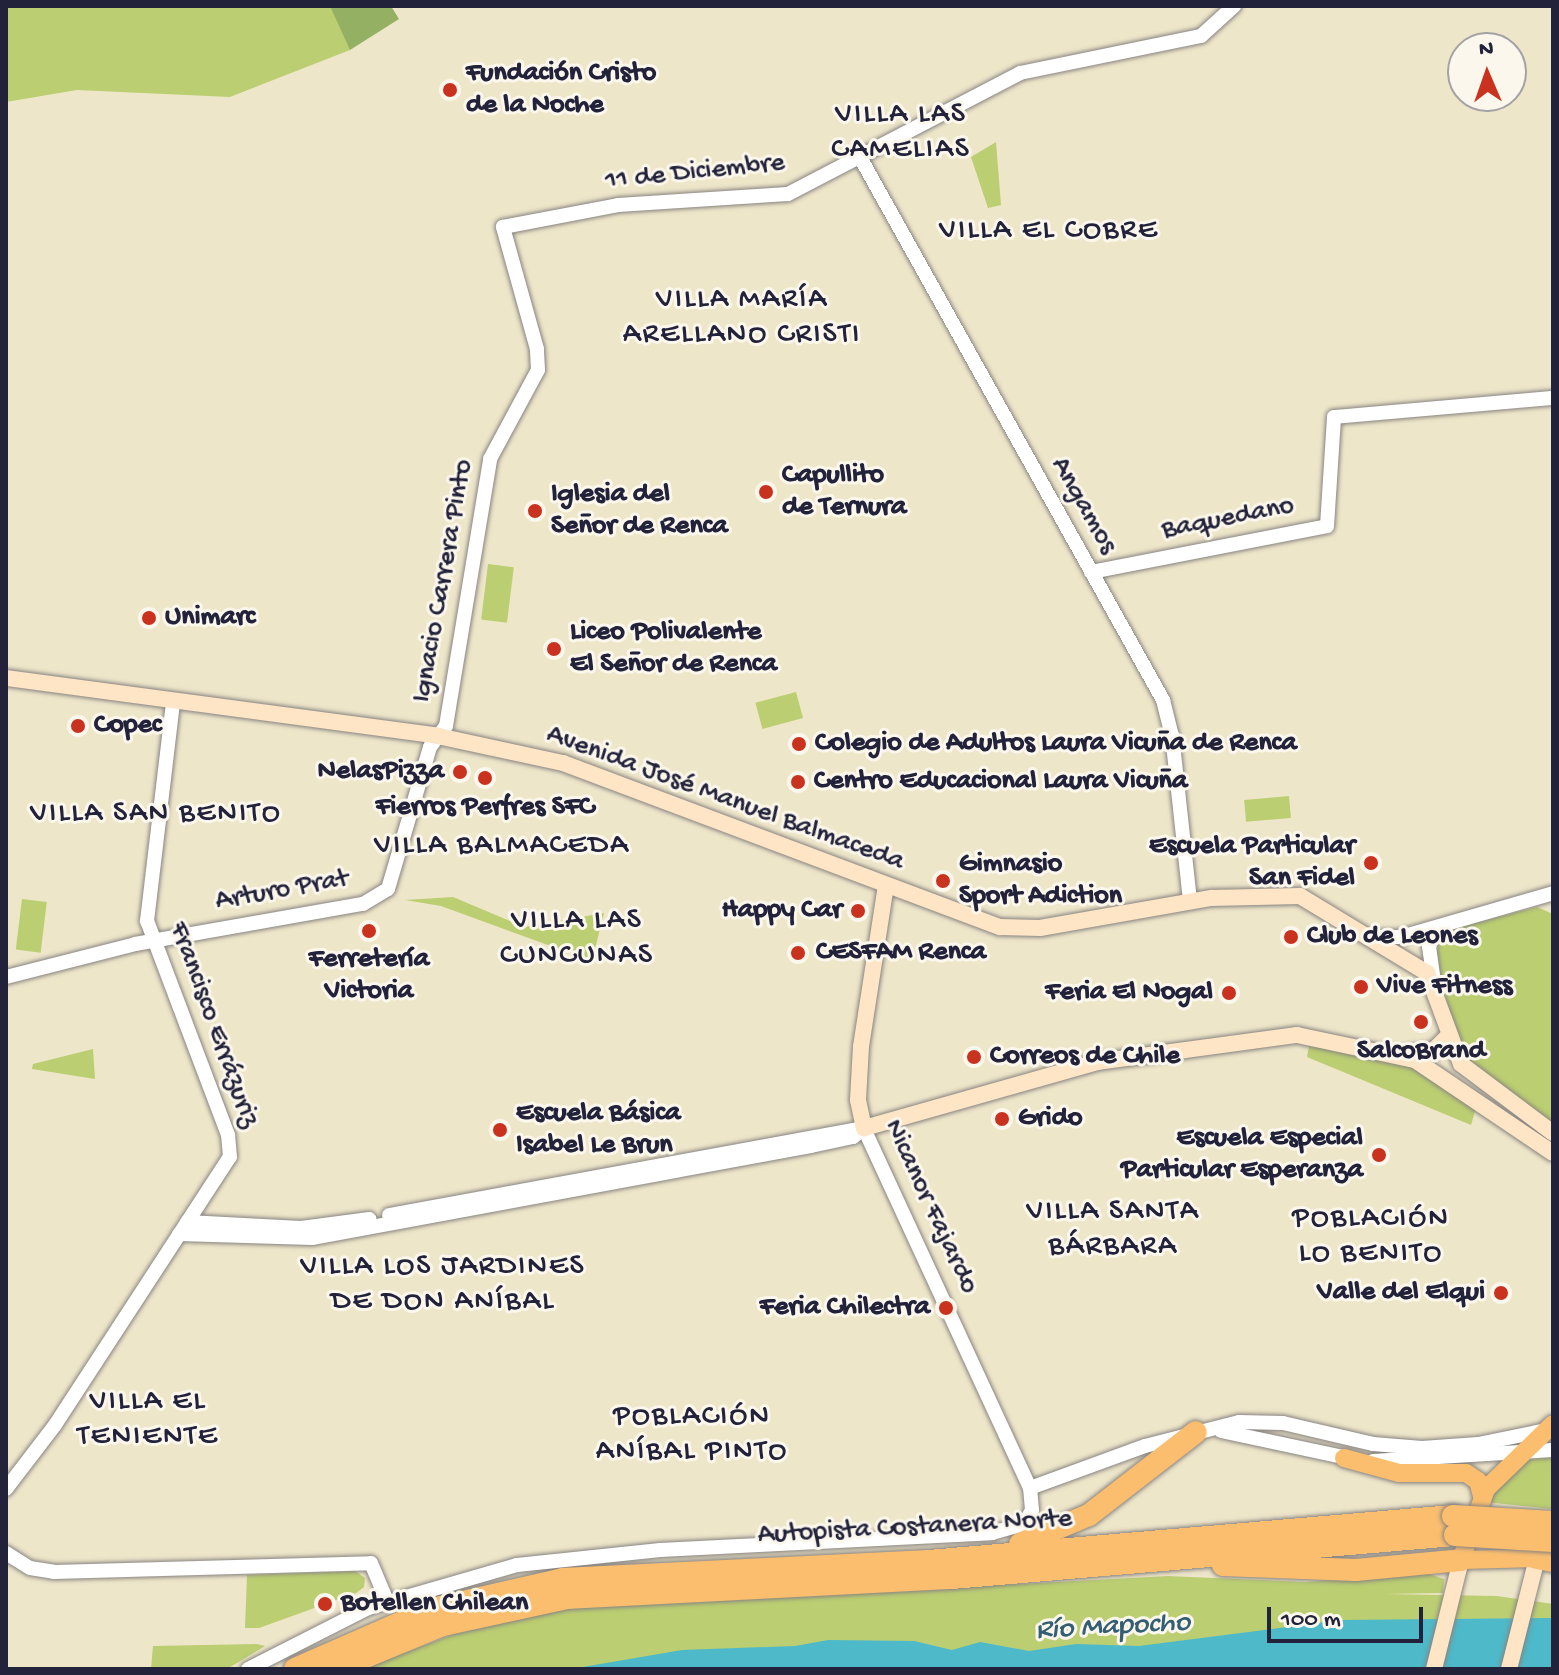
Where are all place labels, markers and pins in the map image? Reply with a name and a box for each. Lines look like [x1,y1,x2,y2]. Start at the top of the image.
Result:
place label: Fundación Cristo de la Noche [466,57,656,123]
marker: Fundación Cristo de la Noche [441,81,459,99]
place label: Capullito de Ternura [782,459,907,525]
place label: Iglesia del Señor de Renca [551,478,728,544]
marker: Capullito de Ternura [757,483,775,501]
marker: Iglesia del Señor de Renca [526,502,544,520]
place label: Unimarc [165,601,255,635]
marker: Unimarc [140,609,158,627]
place label: Liceo Polivalente El Señor de Renca [570,616,777,682]
marker: Liceo Polivalente El Señor de Renca [545,640,563,658]
place label: Copec [94,709,161,743]
marker: Copec [69,717,87,735]
place label: Colegio de Adultos Laura Vicuña de Renca [815,727,1297,761]
marker: Colegio de Adultos Laura Vicuña de Renca [790,735,808,753]
place label: NelasPizza [317,755,444,789]
marker: NelasPizza [451,763,469,781]
place label: Centro Educacional Laura Vicuña [814,765,1187,799]
marker: Fierros Perfres SFC [476,769,494,787]
marker: Centro Educacional Laura Vicuña [789,773,807,791]
place label: Fierros Perfres SFC [376,791,594,825]
place label: Escuela Particular San Fidel [1149,830,1355,896]
place label: Gimnasio Sport Adiction [959,848,1122,914]
marker: Escuela Particular San Fidel [1362,854,1380,872]
marker: Gimnasio Sport Adiction [934,872,952,890]
place label: Happy Car [722,894,842,928]
marker: Happy Car [849,902,867,920]
place label: Club de Leones [1307,920,1478,954]
marker: Ferretería Victoria [360,922,378,940]
marker: Club de Leones [1282,928,1300,946]
place label: CESFAM Renca [816,936,986,970]
marker: CESFAM Renca [787,942,809,964]
place label: Ferretería Victoria [309,943,429,1009]
place label: Vive Fitness [1377,970,1512,1004]
place label: Feria El Nogal [1045,976,1213,1010]
marker: Vive Fitness [1352,978,1370,996]
marker: Feria El Nogal [1220,984,1238,1002]
marker: SalcoBrand [1412,1013,1430,1031]
place label: SalcoBrand [1357,1035,1485,1069]
place label: Correos de Chile [990,1040,1180,1074]
marker: Correos de Chile [965,1048,983,1066]
place label: Escuela Básica Isabel Le Brun [516,1097,680,1163]
place label: Grido [1018,1102,1083,1136]
marker: Grido [993,1110,1011,1128]
marker: Escuela Básica Isabel Le Brun [491,1121,509,1139]
place label: Escuela Especial Particular Esperanza [1121,1122,1363,1188]
marker: Escuela Especial Particular Esperanza [1370,1146,1388,1164]
place label: Valle del Elqui [1317,1276,1485,1310]
marker: Valle del Elqui [1492,1284,1510,1302]
place label: Feria Chilectra [760,1291,930,1325]
marker: Feria Chilectra [937,1299,955,1317]
place label: Botellen Chilean [341,1587,528,1621]
marker: Botellen Chilean [316,1595,334,1613]

